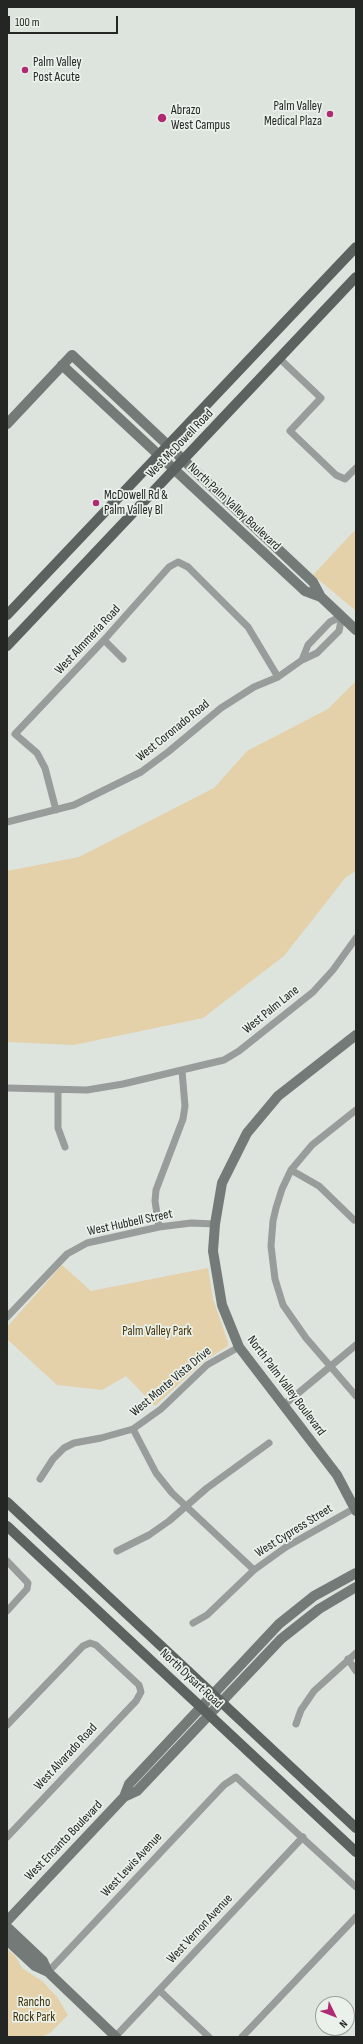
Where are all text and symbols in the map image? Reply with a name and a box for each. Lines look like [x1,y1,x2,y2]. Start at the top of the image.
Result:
scale bar [10,8,120,34]
text: 100 m [15,15,40,30]
place label: Palm Valley Post Acute [33,55,82,86]
marker: Palm Valley Post Acute [20,65,30,75]
place label: Palm Valley Medical Plaza [264,99,322,130]
place label: Abrazo West Campus [171,103,230,134]
marker: Palm Valley Medical Plaza [325,109,335,119]
marker: Abrazo West Campus [156,112,168,124]
street label: West McDowell Road [143,406,217,482]
street label: North Palm Valley Boulevard [184,460,284,554]
place label: McDowell Rd & Palm Valley Bl [104,488,168,519]
marker: McDowell Rd & Palm Valley Bl [91,498,101,508]
street label: West Almmeria Road [52,602,124,678]
street label: West Coronado Road [133,697,213,765]
street label: West Palm Lane [240,983,302,1037]
street label: West Hubbell Street [86,1206,174,1240]
park label: Palm Valley Park [122,1324,192,1340]
street label: North Palm Valley Boulevard [243,1333,329,1439]
street label: West Monte Vista Drive [127,1344,215,1420]
street label: West Cypress Street [252,1501,336,1561]
street label: North Dysart Road [156,1646,226,1712]
street label: West Alvarado Road [31,1721,101,1793]
street label: West Encanto Boulevard [22,1798,106,1884]
street label: West Lewis Avenue [98,1830,166,1900]
street label: West Vernon Avenue [164,1891,236,1967]
park label: Rancho Rock Park [13,1995,55,2026]
north arrow [315,1996,355,2036]
text: N [337,2017,350,2030]

